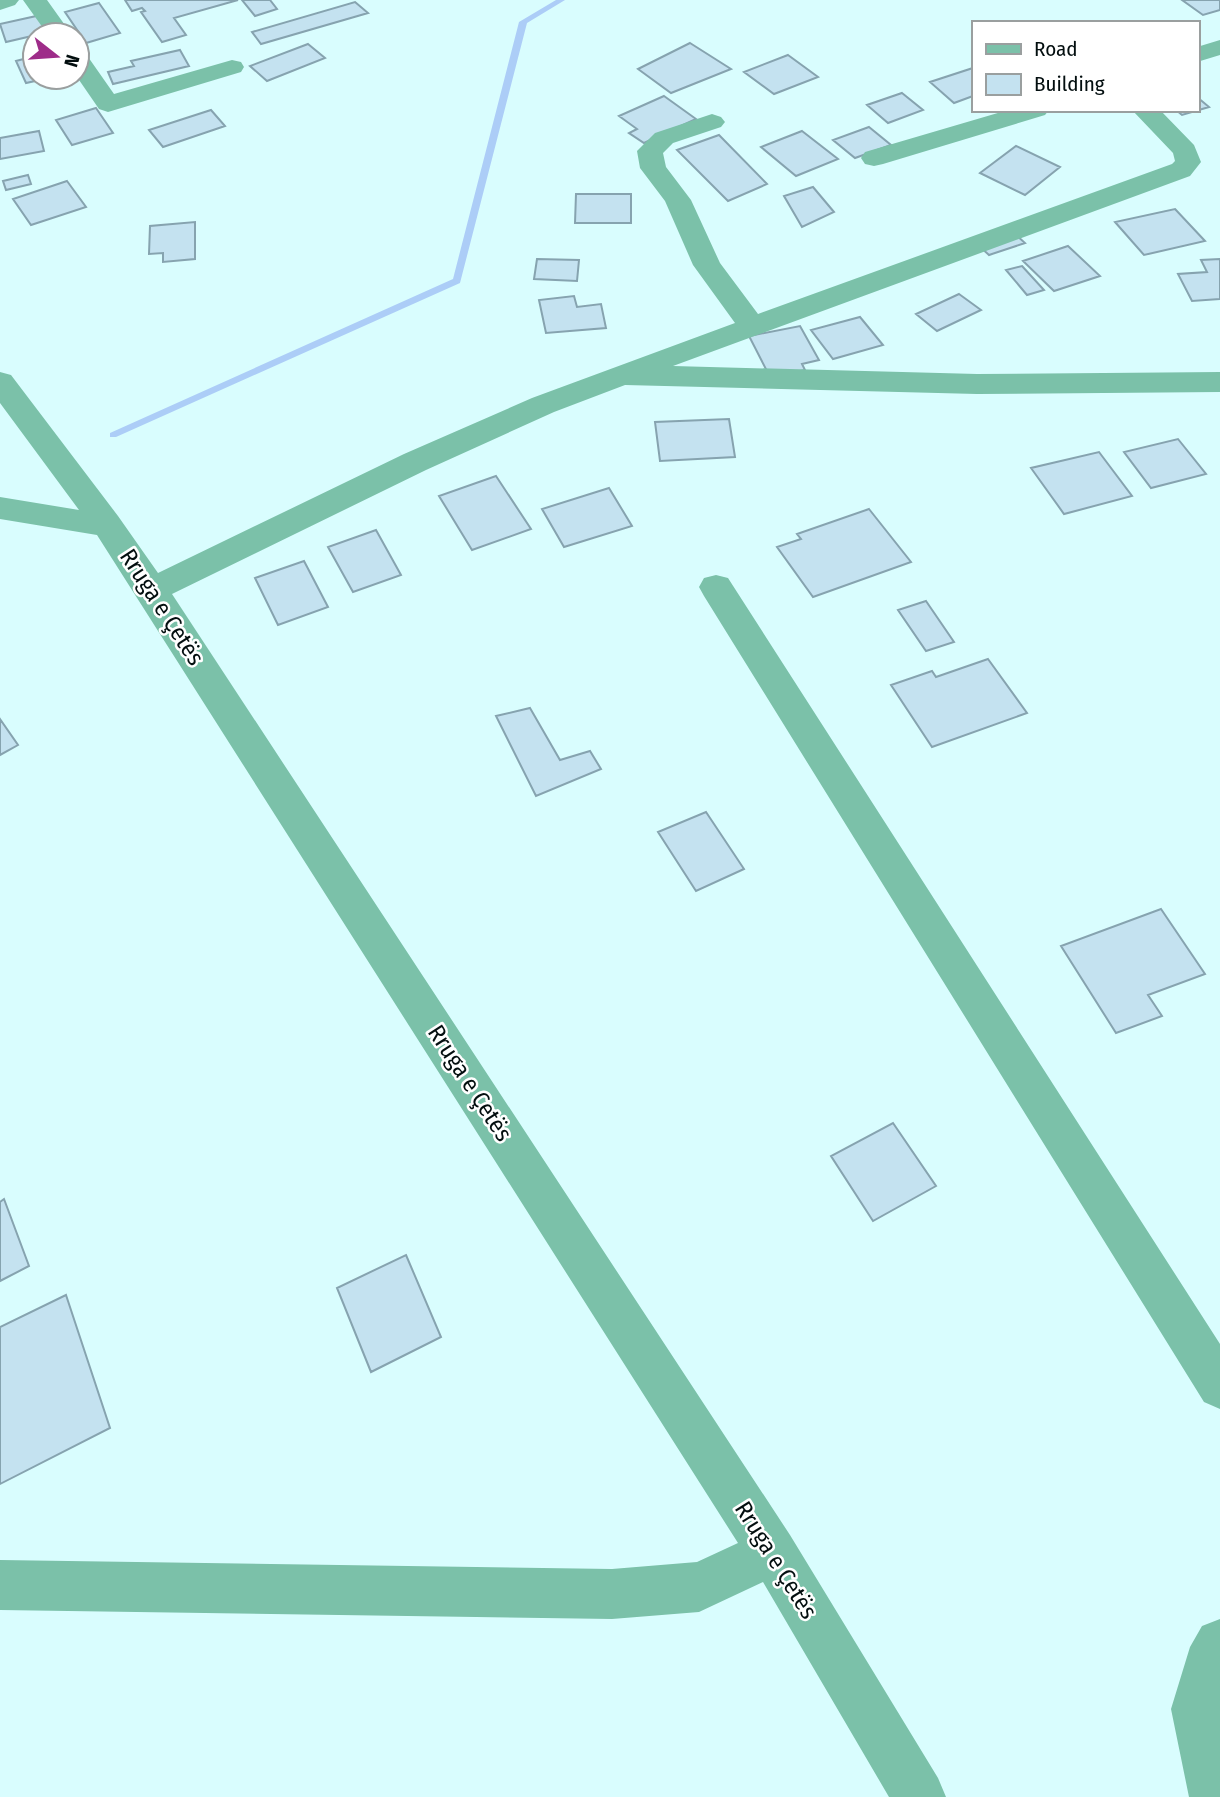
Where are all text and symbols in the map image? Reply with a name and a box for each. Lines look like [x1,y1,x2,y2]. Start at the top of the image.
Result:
north arrow [21,21,91,91]
legend [972,21,1199,112]
text: Road [1034,36,1078,62]
text: N [59,52,84,70]
text: Building [1034,71,1105,97]
street label: Rruga e Çetës [114,544,210,670]
street label: Rruga e Çetës [422,1020,518,1146]
street label: Rruga e Çetës [729,1496,823,1624]

